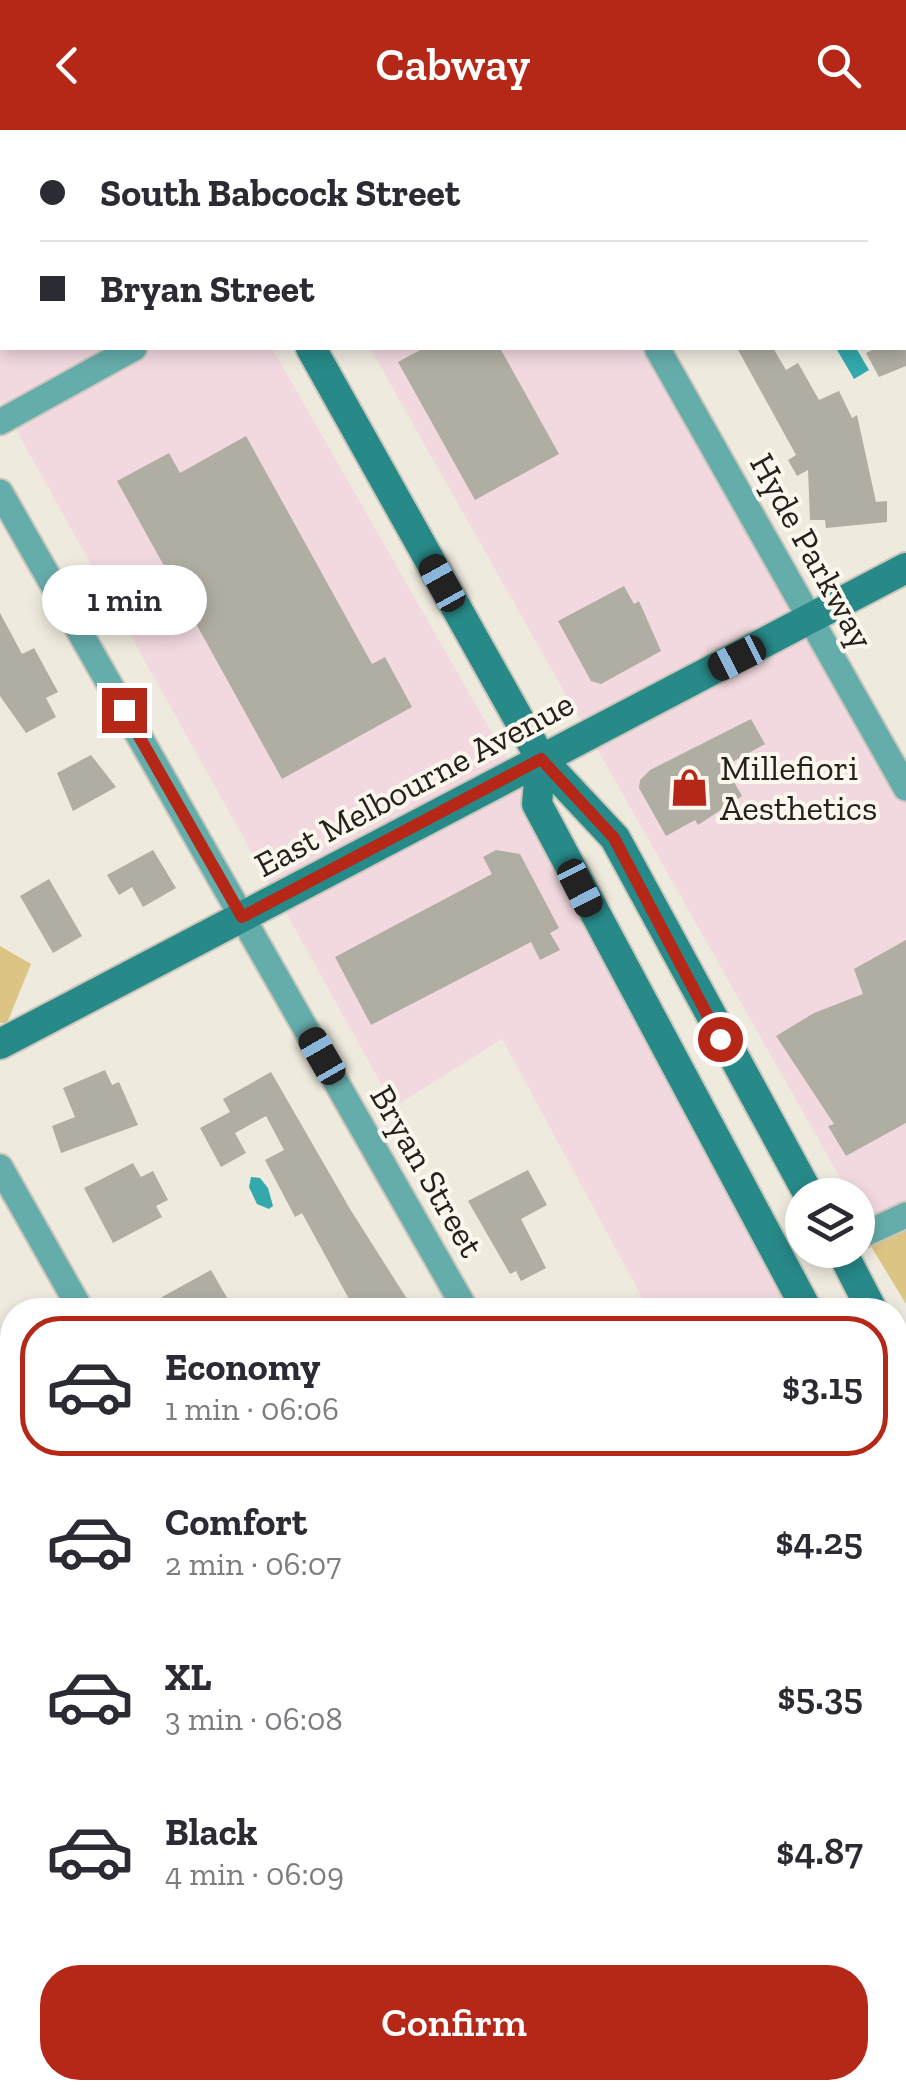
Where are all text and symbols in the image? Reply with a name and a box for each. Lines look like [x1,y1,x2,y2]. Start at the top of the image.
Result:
icon: back [40,38,95,93]
text: Cabway [376,38,530,92]
icon: search [811,38,866,93]
text: South Babcock Street [100,170,460,216]
text: Bryan Street [100,266,314,312]
street label: Hyde Parkway [741,446,883,656]
car [414,549,470,617]
callout: 1 min [42,565,206,635]
text: 1 min [87,581,162,619]
car [703,631,771,685]
street label: East Melbourne Avenue [247,682,581,886]
route end [102,688,147,733]
place label: Millefiori Aesthetics [720,747,877,829]
shop icon: Millefiori Aesthetics [669,767,711,809]
car [553,854,607,922]
route start [698,1017,743,1062]
car [294,1023,350,1089]
street label: Bryan Street [361,1078,493,1264]
map controls [785,1178,875,1268]
button: layers [785,1178,875,1268]
icon: car [45,1341,135,1431]
text: Economy [165,1344,320,1390]
text: $3.15 [782,1363,863,1409]
text: 1 min · 06:06 [165,1390,339,1428]
icon: car [45,1496,135,1586]
text: Comfort [165,1499,307,1545]
text: $4.25 [775,1518,863,1564]
text: 2 min · 06:07 [165,1545,341,1583]
icon: car [45,1651,135,1741]
text: XL [165,1654,212,1700]
text: $5.35 [777,1673,863,1719]
text: 3 min · 06:08 [165,1700,343,1738]
icon: car [45,1806,135,1896]
text: Black [165,1809,258,1855]
text: $4.87 [776,1828,863,1874]
text: 4 min · 06:09 [165,1855,344,1893]
button: Confirm [40,1965,868,2080]

